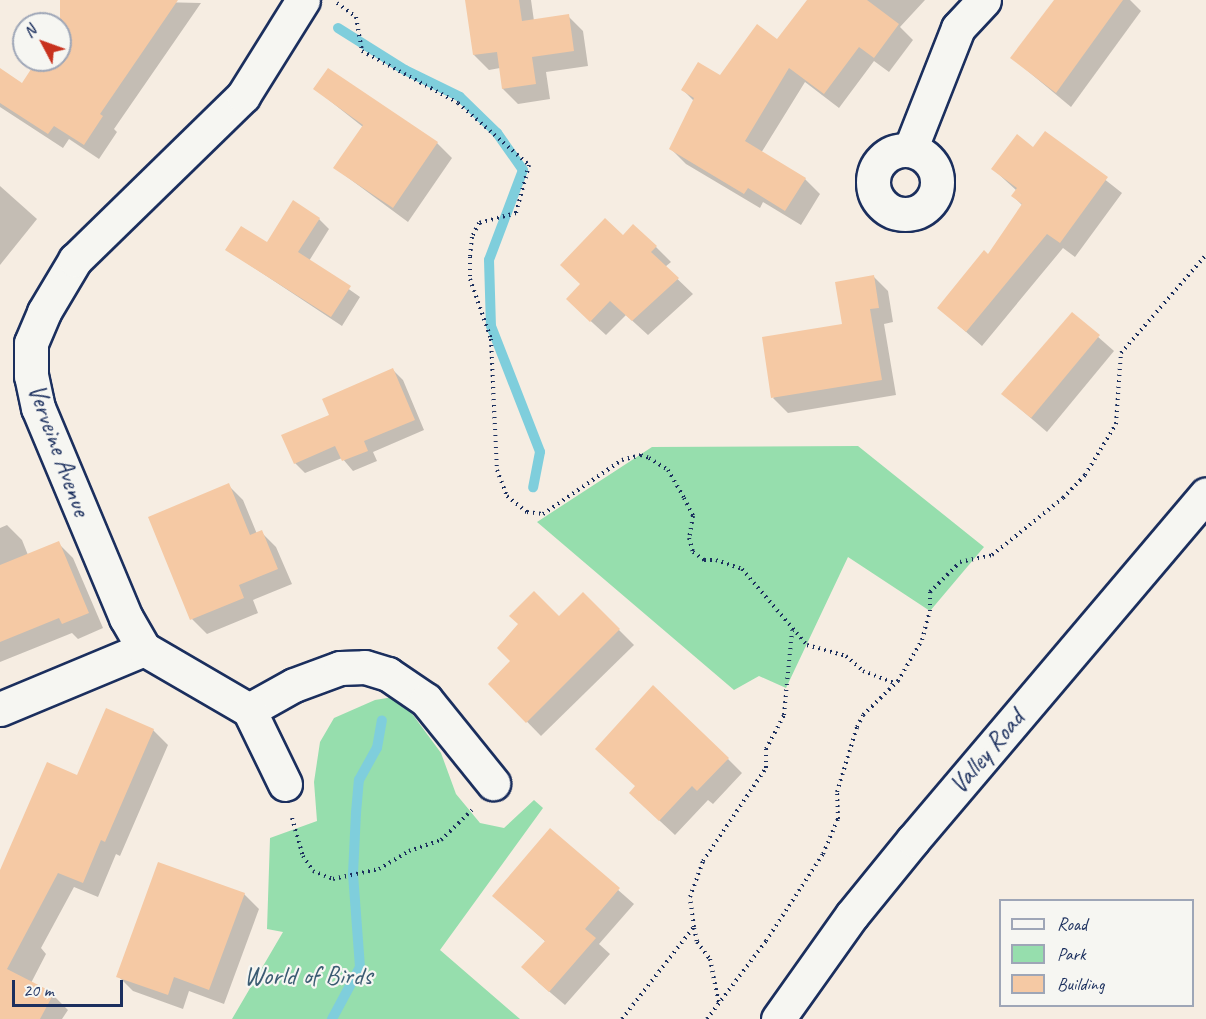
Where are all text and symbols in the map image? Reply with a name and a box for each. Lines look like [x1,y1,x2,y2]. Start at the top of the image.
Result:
north arrow [12,12,72,72]
text: N [19,21,41,42]
street label: Verveine Avenue [21,380,97,520]
street label: Valley Road [943,704,1031,800]
legend [999,899,1194,1007]
text: Road [1057,913,1087,935]
text: Park [1057,943,1086,965]
park label: World of Birds [244,960,372,992]
scale bar [15,968,126,1006]
text: Building [1057,973,1104,995]
text: 20 m [23,979,54,1001]

